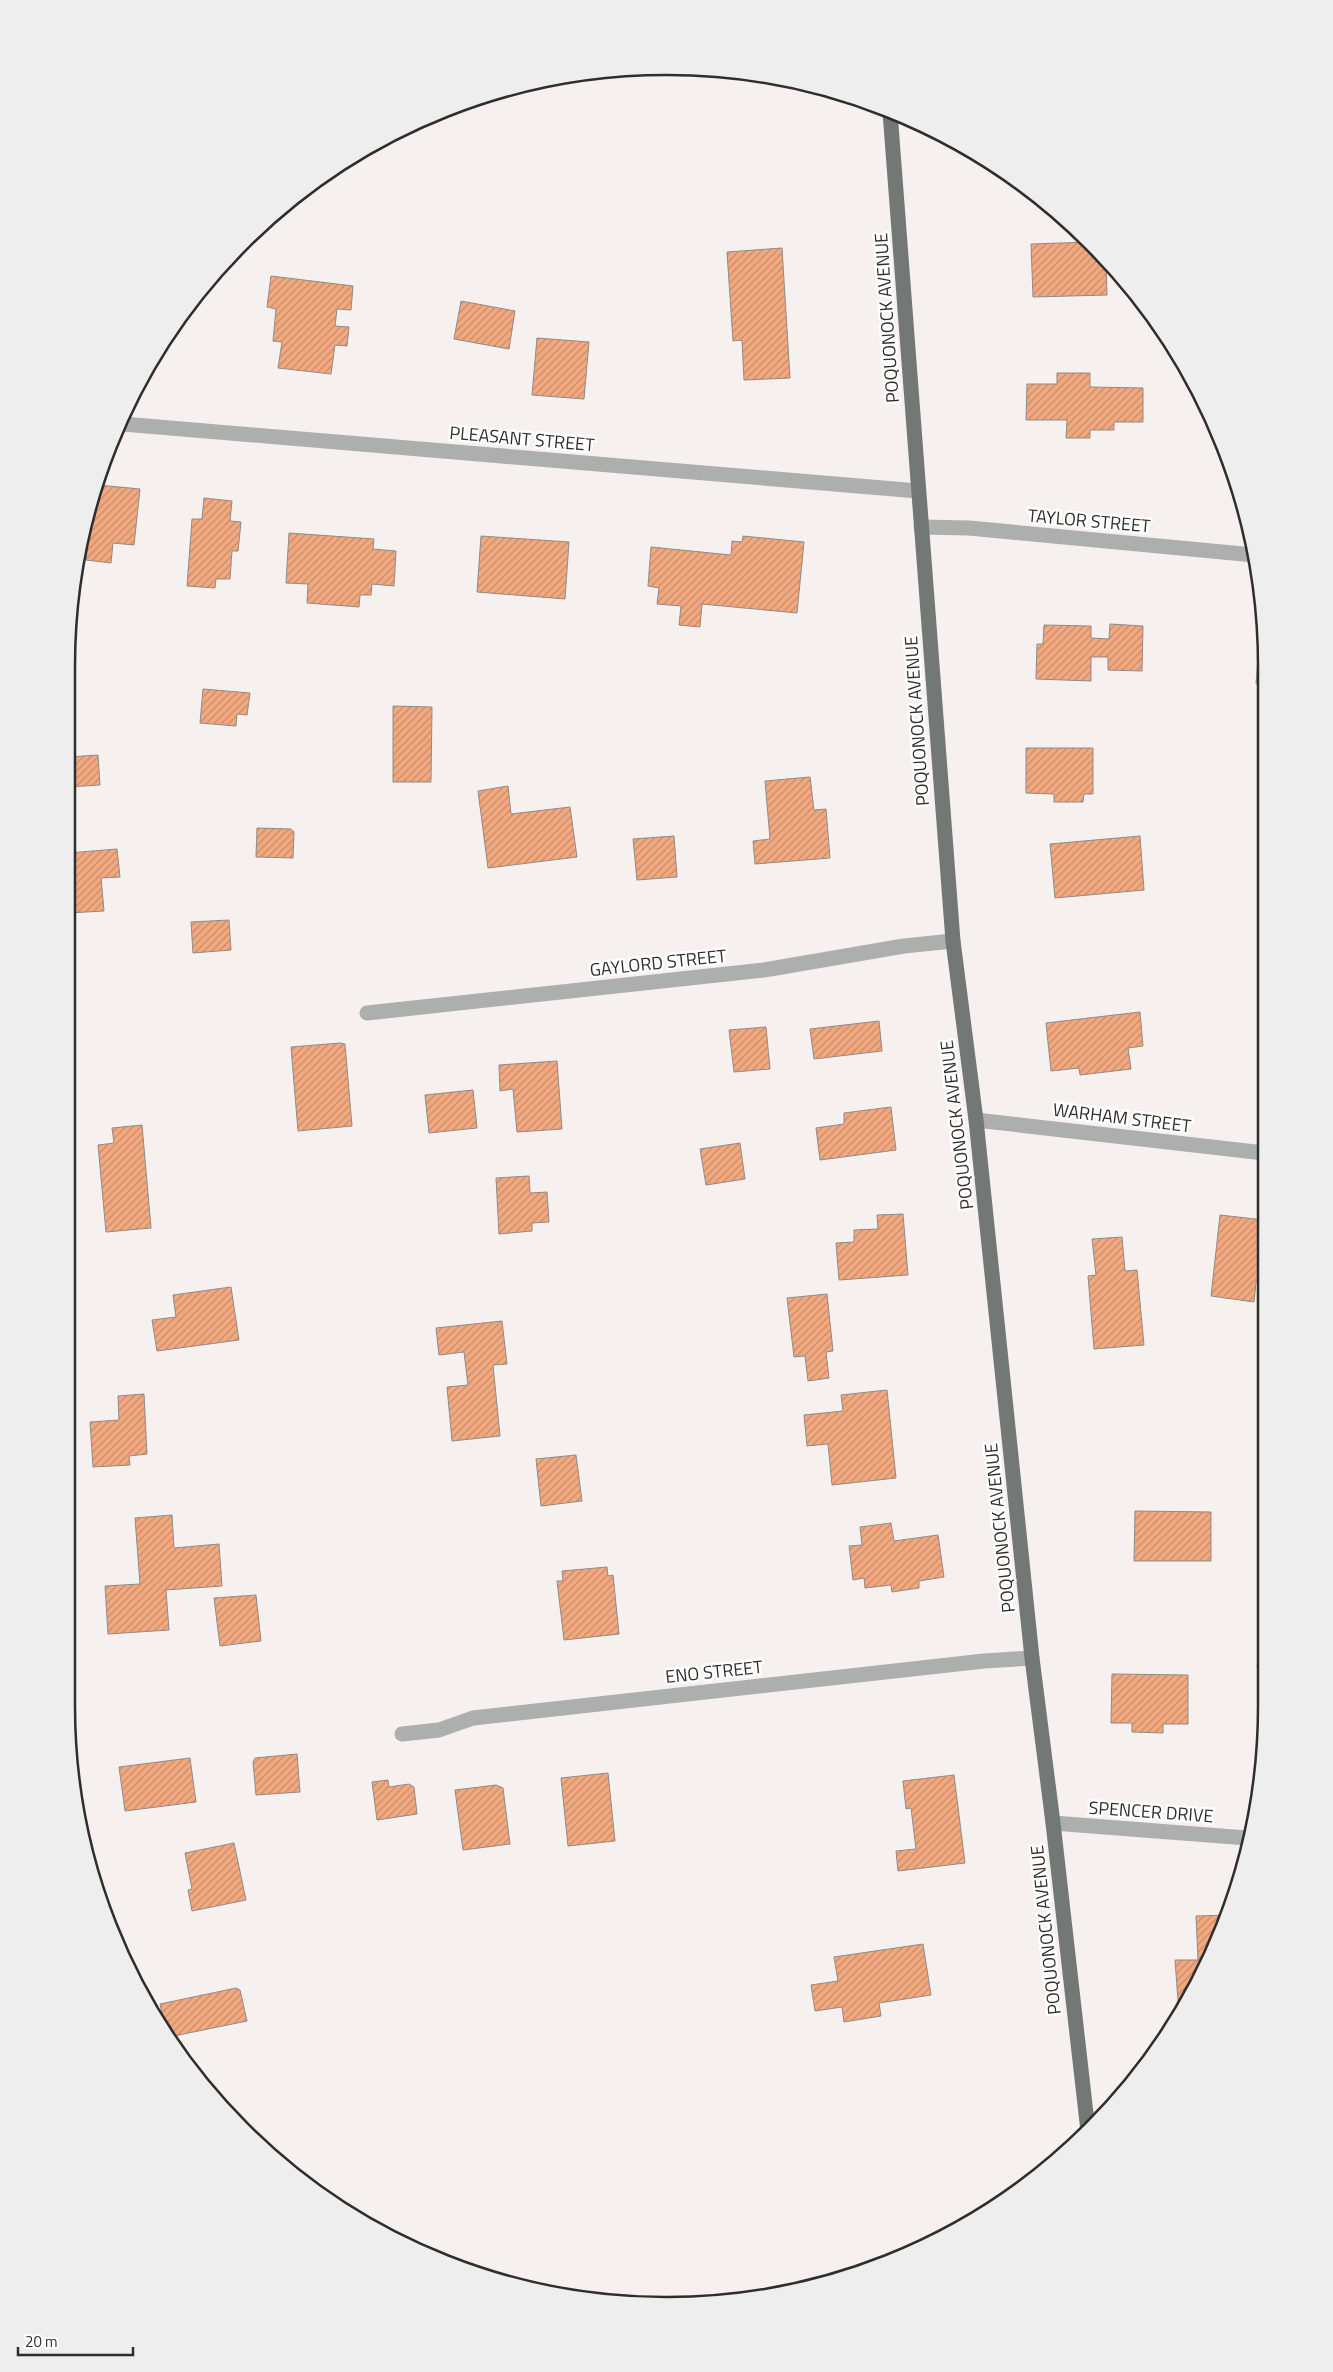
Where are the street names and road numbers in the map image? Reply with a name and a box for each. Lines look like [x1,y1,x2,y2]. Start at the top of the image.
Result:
street label: POQUONOCK AVENUE [867,232,906,404]
street label: PLEASANT STREET [448,419,596,458]
street label: TAYLOR STREET [1027,502,1152,539]
street label: POQUONOCK AVENUE [897,635,936,807]
street label: GAYLORD STREET [588,942,728,983]
street label: POQUONOCK AVENUE [933,1039,980,1211]
street label: WARHAM STREET [1051,1096,1193,1139]
street label: POQUONOCK AVENUE [977,1442,1022,1614]
street label: ENO STREET [664,1653,764,1690]
street label: SPENCER DRIVE [1088,1794,1214,1829]
street label: POQUONOCK AVENUE [1023,1844,1068,2016]

